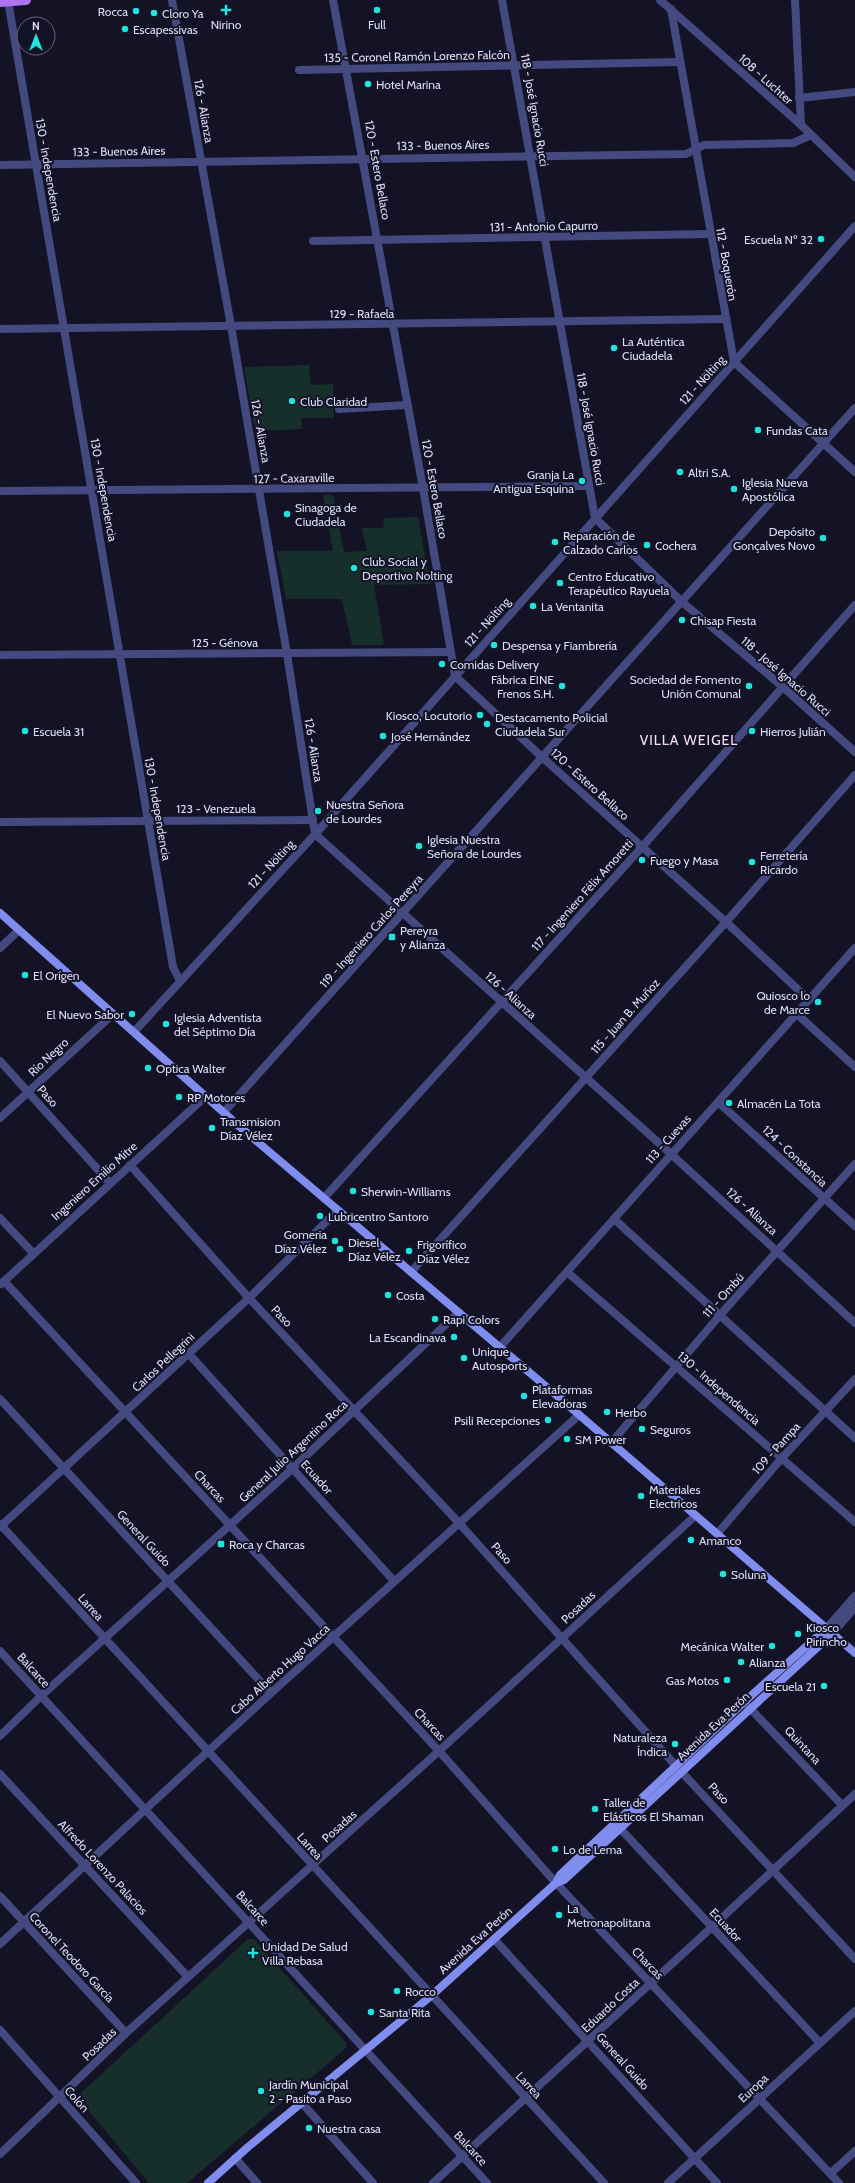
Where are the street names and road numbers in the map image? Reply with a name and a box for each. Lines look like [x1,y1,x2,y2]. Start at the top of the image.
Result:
street label: 135 - Coronel Ramón Lorenzo Falcón [324,47,510,65]
street label: 108 - Luchter [736,51,796,107]
street label: 118 - José Ignacio Rucci [518,52,552,168]
street label: 126 - Alianza [191,78,217,144]
street label: 130 - Independencia [33,117,66,223]
street label: 120 - Estero Bellaco [362,119,394,221]
street label: 133 - Buenos Aires [397,137,489,153]
street label: 133 - Buenos Aires [73,143,165,159]
street label: 131 - Antonio Capurro [490,218,599,234]
street label: 112 - Boquerón [713,226,741,302]
street label: 129 - Rafaela [330,306,395,321]
street label: 121 - Nölting [676,351,729,408]
street label: 118 - José Ignacio Rucci [574,371,608,487]
street label: 126 - Alianza [248,398,274,464]
street label: 130 - Independencia [88,437,121,543]
street label: 120 - Estero Bellaco [419,438,451,540]
street label: 127 - Caxaraville [254,470,334,486]
street label: 121 - Nölting [461,593,514,650]
street label: 118 - José Ignacio Rucci [738,633,834,719]
street label: 125 - Génova [192,635,258,650]
street label: 126 - Alianza [302,717,326,783]
street label: 120 - Estero Bellaco [548,745,633,823]
street label: 130 - Independencia [142,756,175,862]
street label: 123 - Venezuela [176,801,256,816]
street label: 121 - Nölting [245,836,298,892]
street label: 117 - Ingeniero Félix Amoretti [528,836,636,954]
street label: 119 - Ingeniero Carlos Pereyra [316,871,426,991]
street label: 126 - Alianza [482,968,540,1022]
street label: 115 - Juan B. Muñoz [587,975,663,1057]
street label: Río Negro [25,1034,72,1079]
street label: Paso [34,1082,62,1110]
street label: 113 - Cuevas [642,1111,694,1167]
street label: 124 - Constancia [759,1122,831,1190]
street label: Ingeniero Emilio Mitre [48,1138,140,1224]
street label: 126 - Alianza [723,1184,781,1238]
street label: 111 - Ombú [699,1270,747,1320]
street label: Paso [268,1302,296,1330]
street label: Carlos Pellegrini [129,1329,197,1395]
street label: 130 - Independencia [675,1348,764,1428]
street label: General Julio Argentino Roca [236,1397,351,1505]
street label: 109 - Pampa [749,1419,803,1477]
street label: Ecuador [298,1457,336,1497]
street label: Charcas [191,1466,229,1506]
street label: General Guido [114,1507,174,1570]
street label: Paso [488,1539,516,1567]
street label: Posadas [558,1587,598,1627]
street label: Larrea [75,1590,107,1624]
street label: Cabo Alberto Hugo Vacca [227,1620,333,1717]
street label: Balcarce [14,1649,54,1691]
street label: Avenida Eva Perón [674,1688,753,1763]
street label: Charcas [411,1704,449,1744]
street label: Quintana [782,1723,825,1767]
street label: Paso [705,1779,733,1807]
street label: Posadas [319,1807,359,1845]
street label: Alfredo Lorenzo Palacios [55,1816,151,1918]
street label: Larrea [294,1829,326,1863]
street label: Balcarce [233,1887,273,1929]
street label: Avenida Eva Perón [435,1903,515,1977]
street label: Ecuador [707,1905,746,1945]
street label: Coronel Teodoro García [26,1909,118,2005]
street label: Charcas [629,1944,667,1982]
street label: Eduardo Costa [578,1974,642,2036]
street label: Posadas [79,2024,119,2064]
street label: General Guido [593,2029,653,2093]
street label: Larrea [513,2069,545,2102]
street label: Europa [735,2070,771,2106]
street label: Colón [61,2083,93,2115]
street label: Balcarce [451,2128,491,2168]

